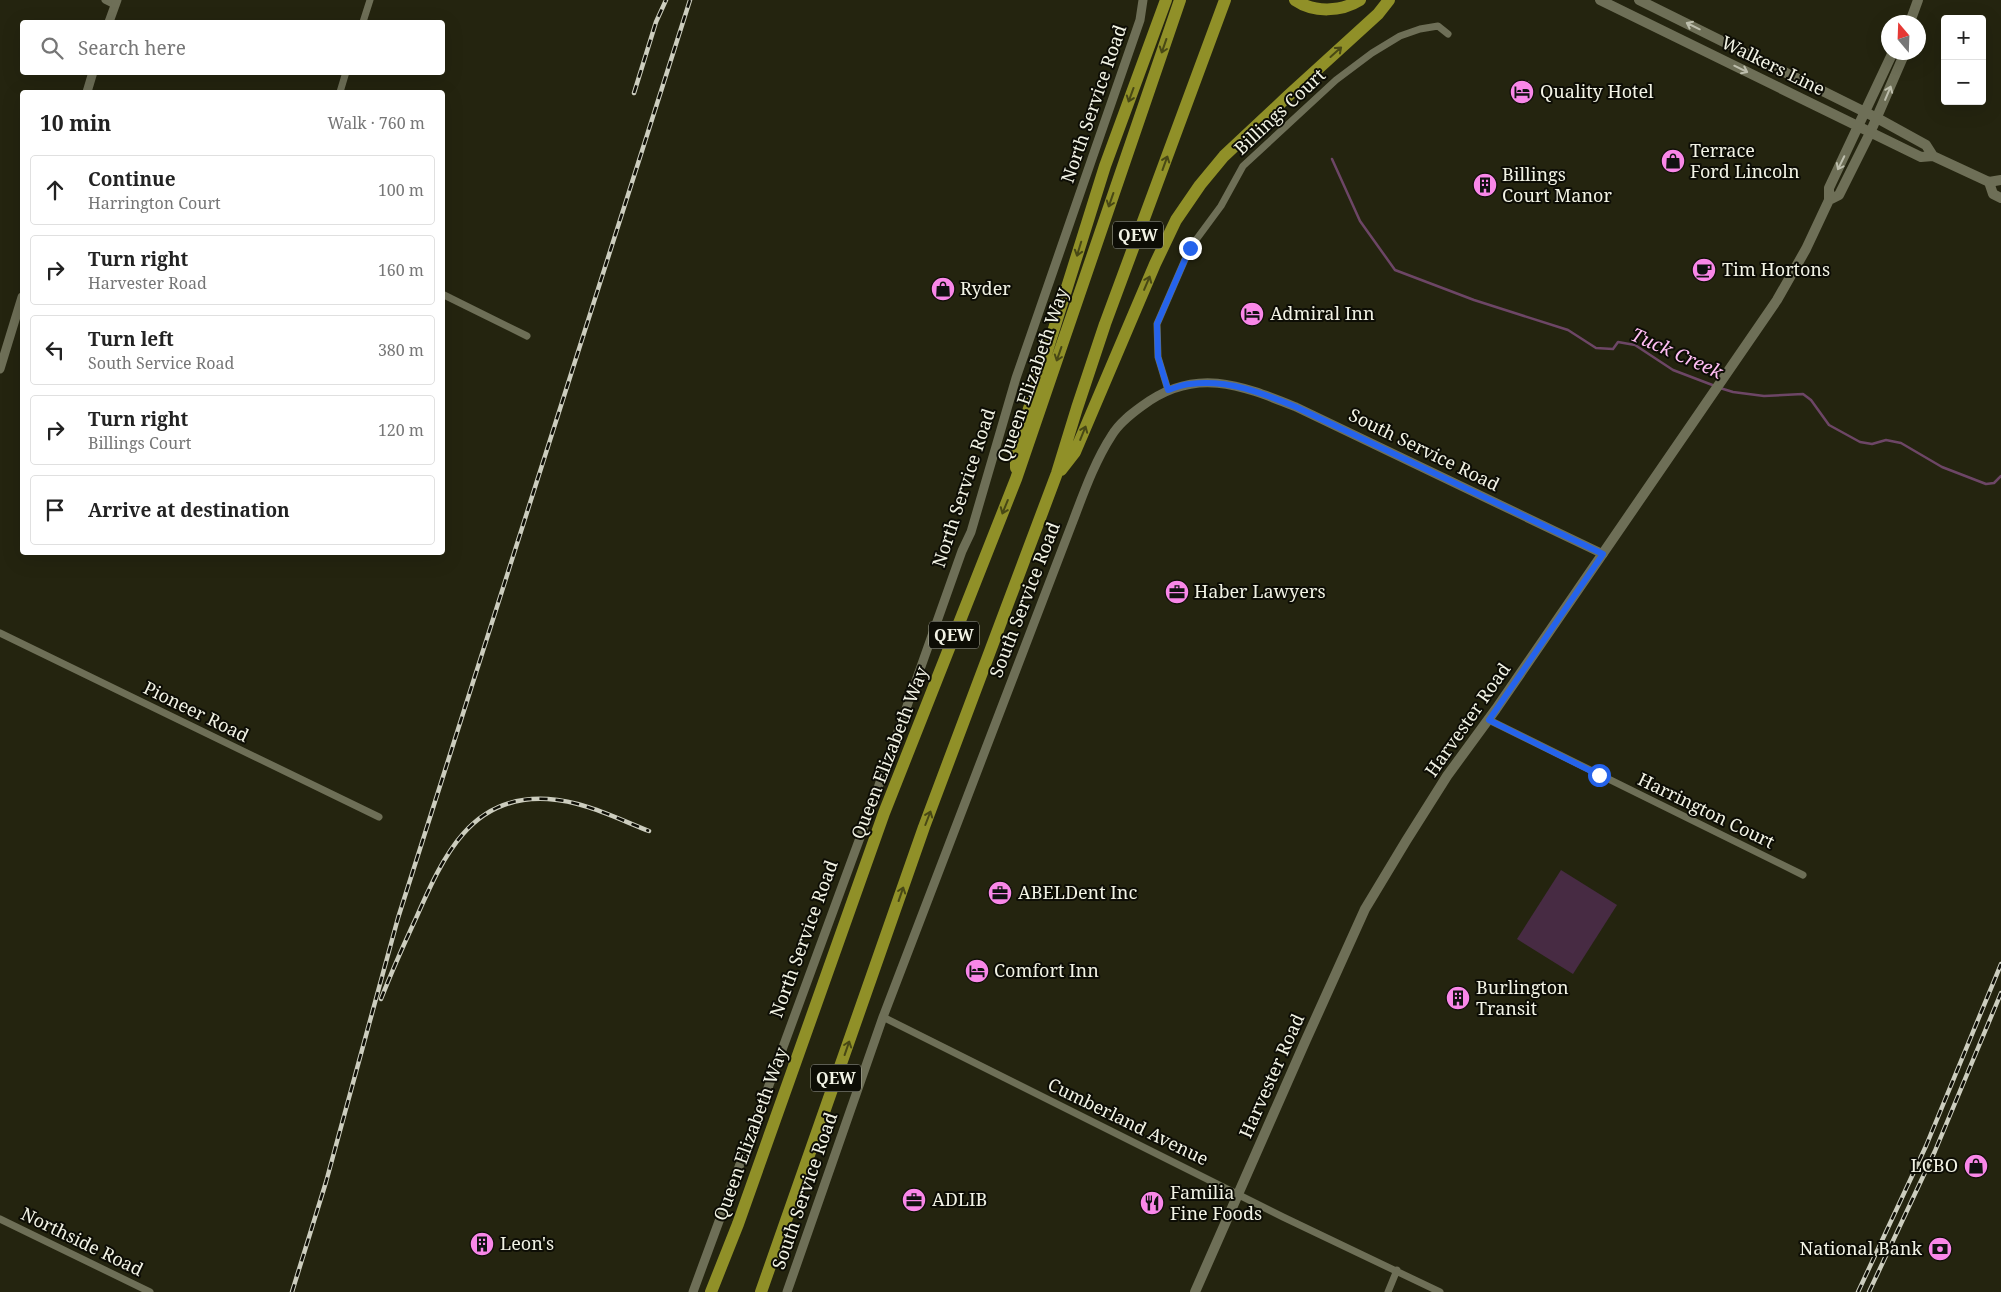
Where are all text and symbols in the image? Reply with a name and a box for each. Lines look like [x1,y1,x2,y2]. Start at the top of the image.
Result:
north arrow [1881,15,1926,60]
map controls [1941,15,1986,105]
button: + [1941,15,1986,60]
search box [20,20,445,75]
street label: North Service Road [1055,21,1131,186]
one-way arrow [1685,21,1700,31]
street label: Walkers Line [1718,30,1829,101]
icon: search [38,34,66,62]
text: Search here [78,35,186,61]
one-way arrow [1159,38,1168,53]
one-way arrow [1330,46,1343,58]
button: − [1941,60,1986,105]
street label: Billings Court [1229,63,1330,160]
one-way arrow [1733,65,1748,74]
hotel icon: Quality Hotel [1509,79,1535,105]
place label: Quality Hotel [1540,79,1654,103]
one-way arrow [1883,86,1893,101]
one-way arrow [1126,87,1135,102]
text: 10 min [40,109,111,137]
text: Walk · 760 m [328,112,425,134]
place label: Terrace Ford Lincoln [1690,138,1800,183]
shop icon: Terrace Ford Lincoln [1660,148,1686,174]
one-way arrow [1836,155,1845,170]
one-way arrow [1161,156,1170,171]
place label: Billings Court Manor [1502,162,1612,207]
text: Continue [88,166,176,192]
building icon: Billings Court Manor [1472,172,1498,198]
icon: ahead [41,176,69,204]
text: 100 m [378,179,424,201]
text: Harrington Court [88,192,221,214]
one-way arrow [1106,192,1116,208]
road number: QEW [1113,222,1163,248]
route end [1179,237,1202,260]
one-way arrow [1074,241,1083,256]
text: Turn right [88,246,188,272]
icon: right [41,256,69,284]
cafe icon: Tim Hortons [1691,257,1717,283]
place label: Tim Hortons [1722,257,1830,281]
text: 160 m [378,259,424,281]
text: Harvester Road [88,272,207,294]
shop icon: Ryder [930,276,956,302]
place label: Ryder [960,276,1011,300]
one-way arrow [1142,276,1152,291]
street label: Queen Elizabeth Way [991,284,1073,465]
hotel icon: Admiral Inn [1239,301,1265,327]
place label: Admiral Inn [1270,301,1375,325]
water label: Tuck Creek [1627,321,1728,385]
text: Turn left [88,326,174,352]
icon: left [41,336,69,364]
text: 380 m [378,339,424,361]
one-way arrow [1054,345,1063,361]
text: South Service Road [88,352,234,374]
street label: South Service Road [1345,402,1504,496]
street label: North Service Road [926,405,1000,570]
text: Turn right [88,406,188,432]
icon: right [41,416,69,444]
text: 120 m [378,419,424,441]
one-way arrow [1079,426,1088,441]
text: Billings Court [88,432,191,454]
icon: arrive [41,496,69,524]
text: Arrive at destination [88,497,290,523]
one-way arrow [1000,499,1009,514]
street label: South Service Road [983,518,1065,681]
office icon: Haber Lawyers [1164,579,1190,605]
place label: Haber Lawyers [1194,579,1326,603]
road number: QEW [929,622,979,648]
street label: Harvester Road [1419,658,1515,781]
street label: Queen Elizabeth Way [845,662,933,842]
street label: Pioneer Road [140,675,253,747]
route start [1588,764,1611,787]
street label: Harrington Court [1634,767,1779,854]
one-way arrow [924,811,933,826]
street label: North Service Road [763,857,843,1021]
office icon: ABELDent Inc [987,880,1013,906]
place label: ABELDent Inc [1018,880,1137,904]
one-way arrow [896,887,906,903]
hotel icon: Comfort Inn [964,958,990,984]
place label: Comfort Inn [994,958,1099,982]
place label: Burlington Transit [1476,975,1569,1020]
building icon: Burlington Transit [1445,985,1471,1011]
street label: Harvester Road [1233,1010,1309,1141]
one-way arrow [843,1041,852,1056]
street label: Queen Elizabeth Way [708,1043,793,1224]
road number: QEW [811,1064,861,1092]
street label: Cumberland Avenue [1044,1072,1213,1170]
street label: South Service Road [766,1109,842,1272]
place label: LCBO [1911,1153,1958,1177]
shop icon: LCBO [1963,1153,1989,1179]
place label: Familia Fine Foods [1170,1180,1262,1225]
office icon: ADLIB [901,1187,927,1213]
place label: ADLIB [932,1187,987,1211]
restaurant icon: Familia Fine Foods [1139,1190,1165,1216]
street label: Northside Road [17,1201,147,1281]
building icon: Leon's [469,1231,495,1257]
place label: Leon's [500,1231,554,1255]
place label: National Bank [1800,1236,1922,1260]
bank icon: National Bank [1927,1236,1953,1262]

